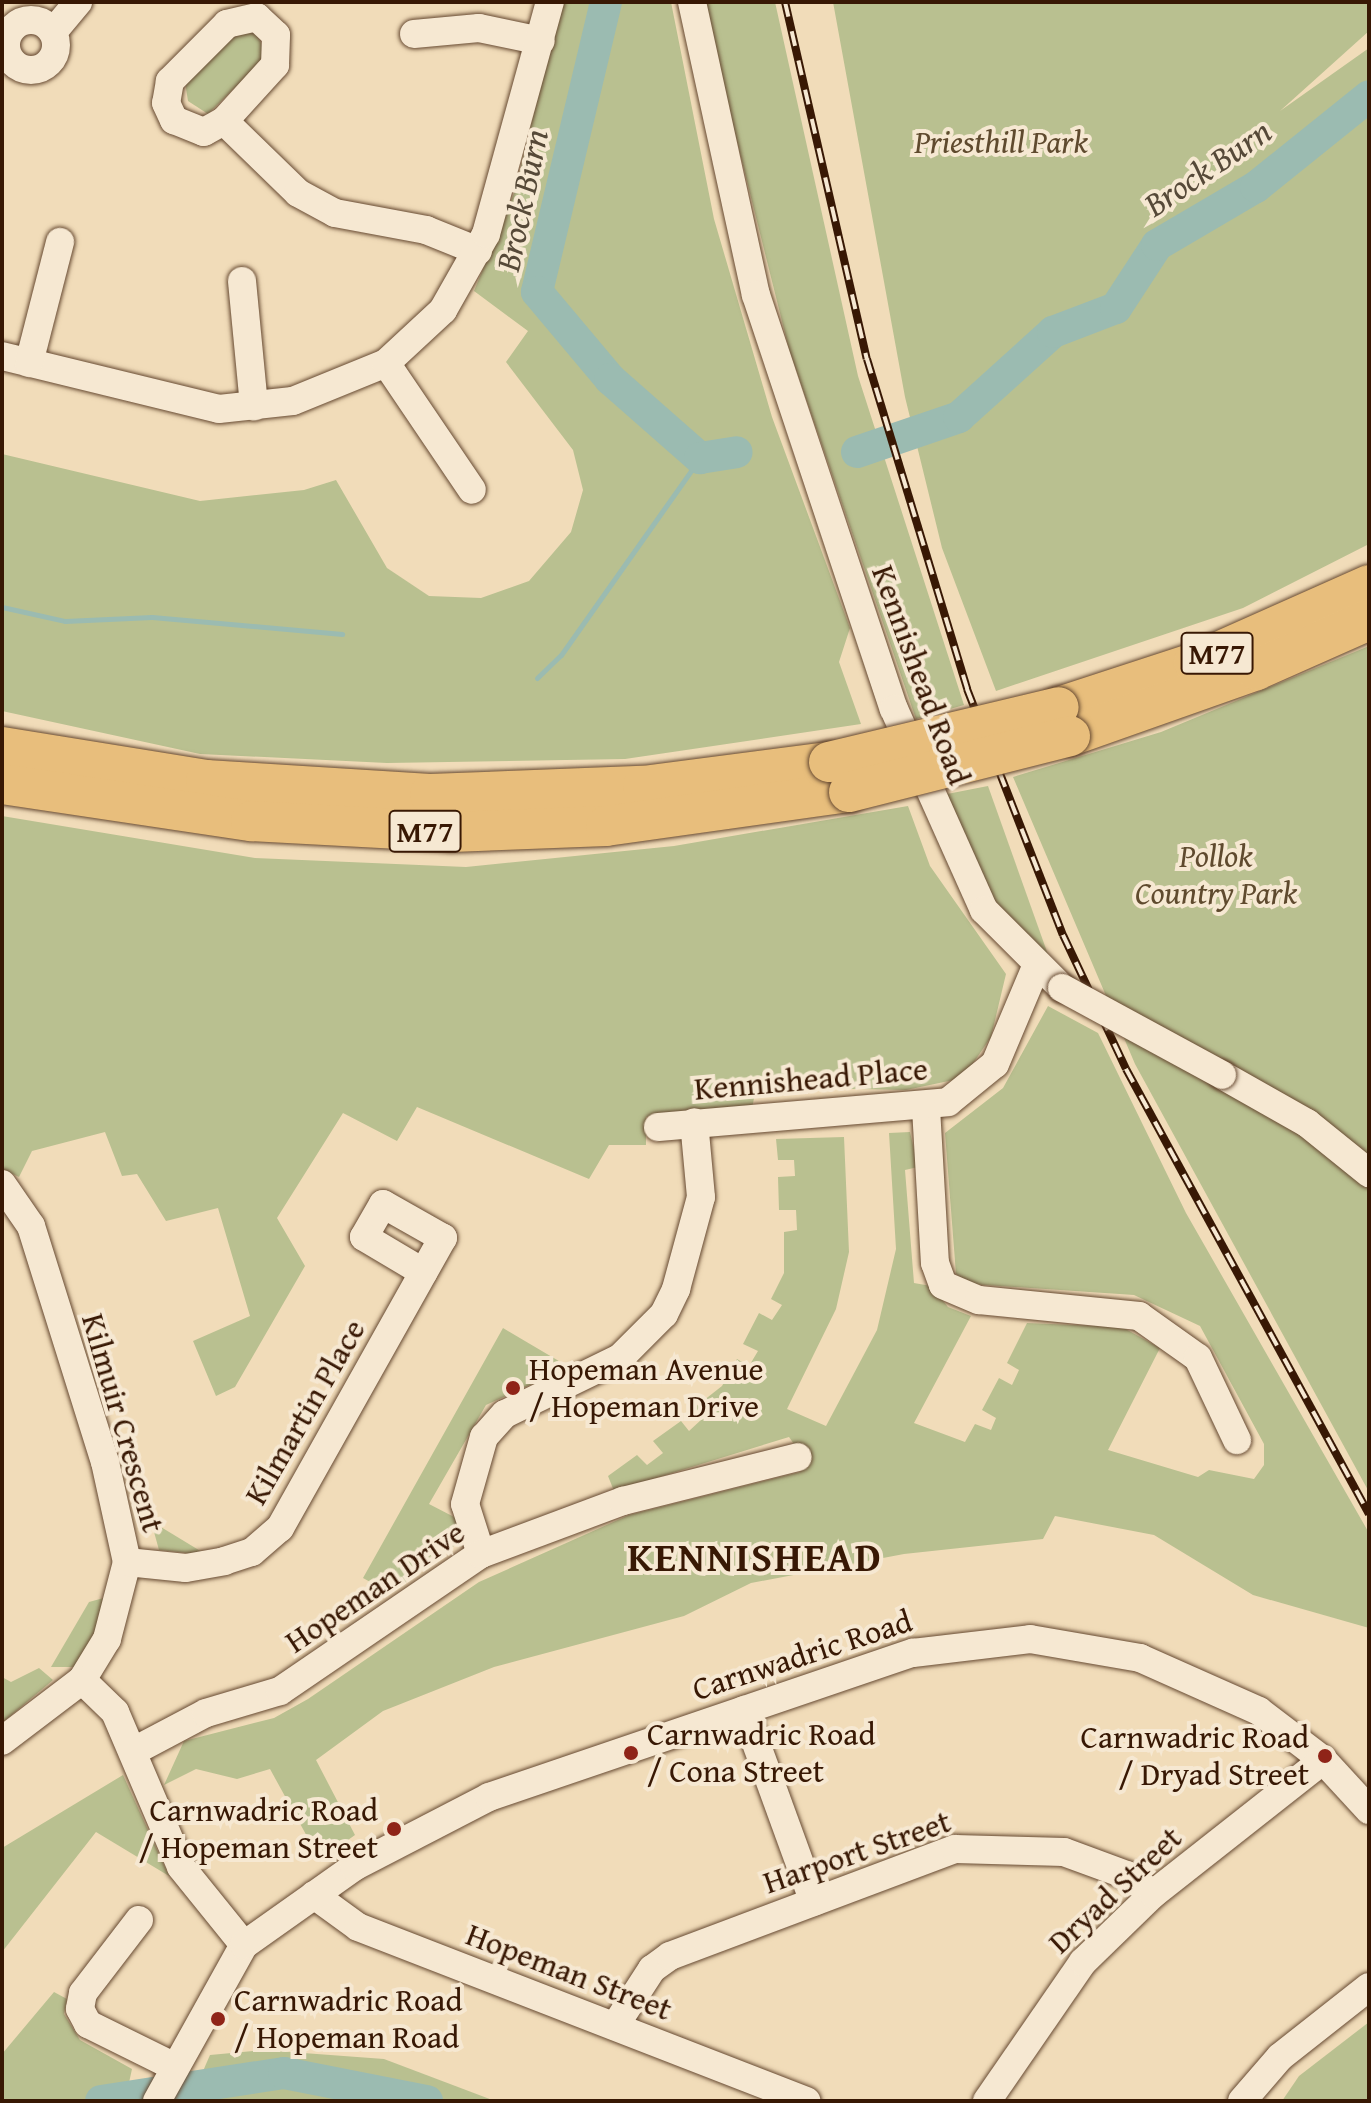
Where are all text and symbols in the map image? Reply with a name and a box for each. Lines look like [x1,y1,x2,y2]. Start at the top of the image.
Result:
water label: Brock Burn [1136,110,1278,224]
park label: Priesthill Park [914,123,1088,161]
water label: Brock Burn [486,125,556,275]
street label: Kennishead Road [863,560,979,790]
road number: M77 [1179,627,1255,679]
road number: M77 [387,805,463,857]
park label: Pollok Country Park [1135,838,1297,913]
street label: Kennishead Place [693,1050,929,1108]
street label: Kilmuir Crescent [73,1309,173,1537]
street label: Kilmartin Place [237,1313,373,1511]
place label: Hopeman Avenue / Hopeman Drive [529,1351,763,1426]
marker: Hopeman Avenue / Hopeman Drive [504,1379,522,1397]
street label: Hopeman Drive [278,1513,472,1661]
district label: KENNISHEAD [627,1533,883,1581]
street label: Carnwadric Road [687,1601,917,1709]
place label: Carnwadric Road / Cona Street [647,1716,875,1791]
place label: Carnwadric Road / Dryad Street [1081,1719,1309,1794]
marker: Carnwadric Road / Cona Street [622,1744,640,1762]
marker: Carnwadric Road / Dryad Street [1316,1747,1334,1765]
place label: Carnwadric Road / Hopeman Street [139,1792,378,1867]
street label: Harport Street [758,1802,956,1902]
street label: Dryad Street [1040,1819,1190,1961]
marker: Carnwadric Road / Hopeman Street [385,1820,403,1838]
street label: Hopeman Street [461,1915,677,2029]
place label: Carnwadric Road / Hopeman Road [234,1982,462,2057]
marker: Carnwadric Road / Hopeman Road [209,2010,227,2028]

